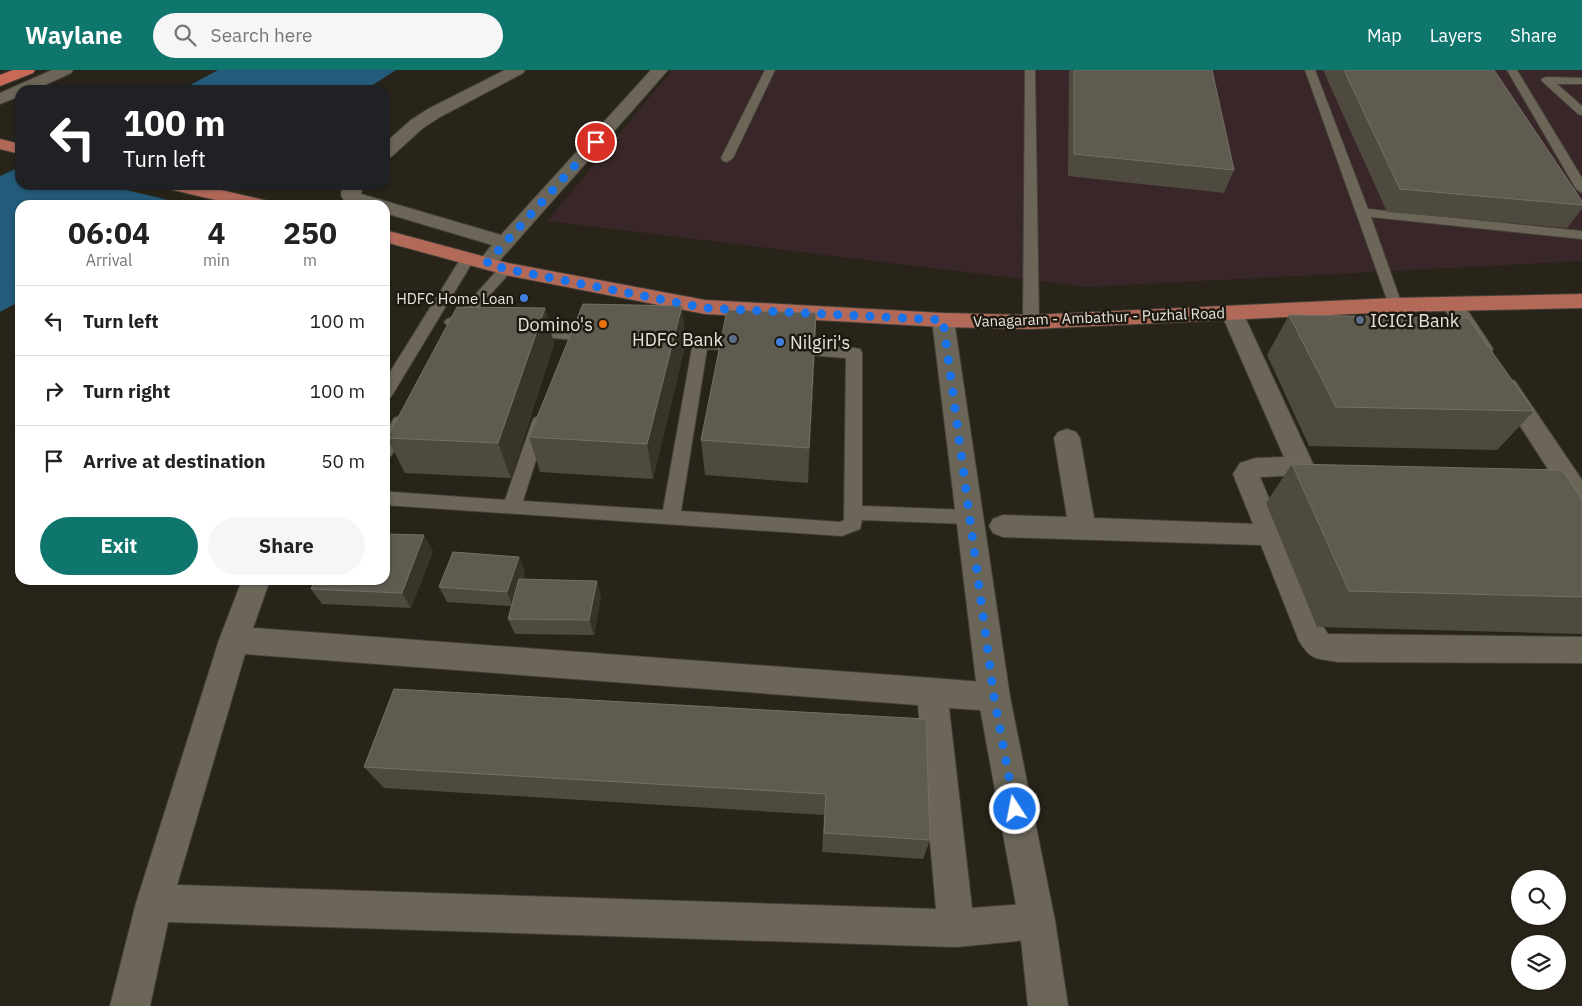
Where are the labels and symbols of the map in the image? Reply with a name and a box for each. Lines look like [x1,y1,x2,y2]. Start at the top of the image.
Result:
pin [575,121,617,163]
place label: HDFC Home Loan [396,289,514,308]
marker: HDFC Home Loan [518,292,530,304]
street label: Vanagaram - Ambathur - Puzhal Road [973,303,1225,331]
place label: ICICI Bank [1370,309,1460,332]
place label: Domino's [518,313,593,336]
marker: ICICI Bank [1354,314,1366,326]
marker: Domino's [597,318,609,330]
place label: HDFC Bank [632,328,724,351]
place label: Nilgiri's [790,331,850,354]
marker: HDFC Bank [727,333,739,345]
marker: Nilgiri's [774,336,786,348]
position arrow [988,782,1040,834]

